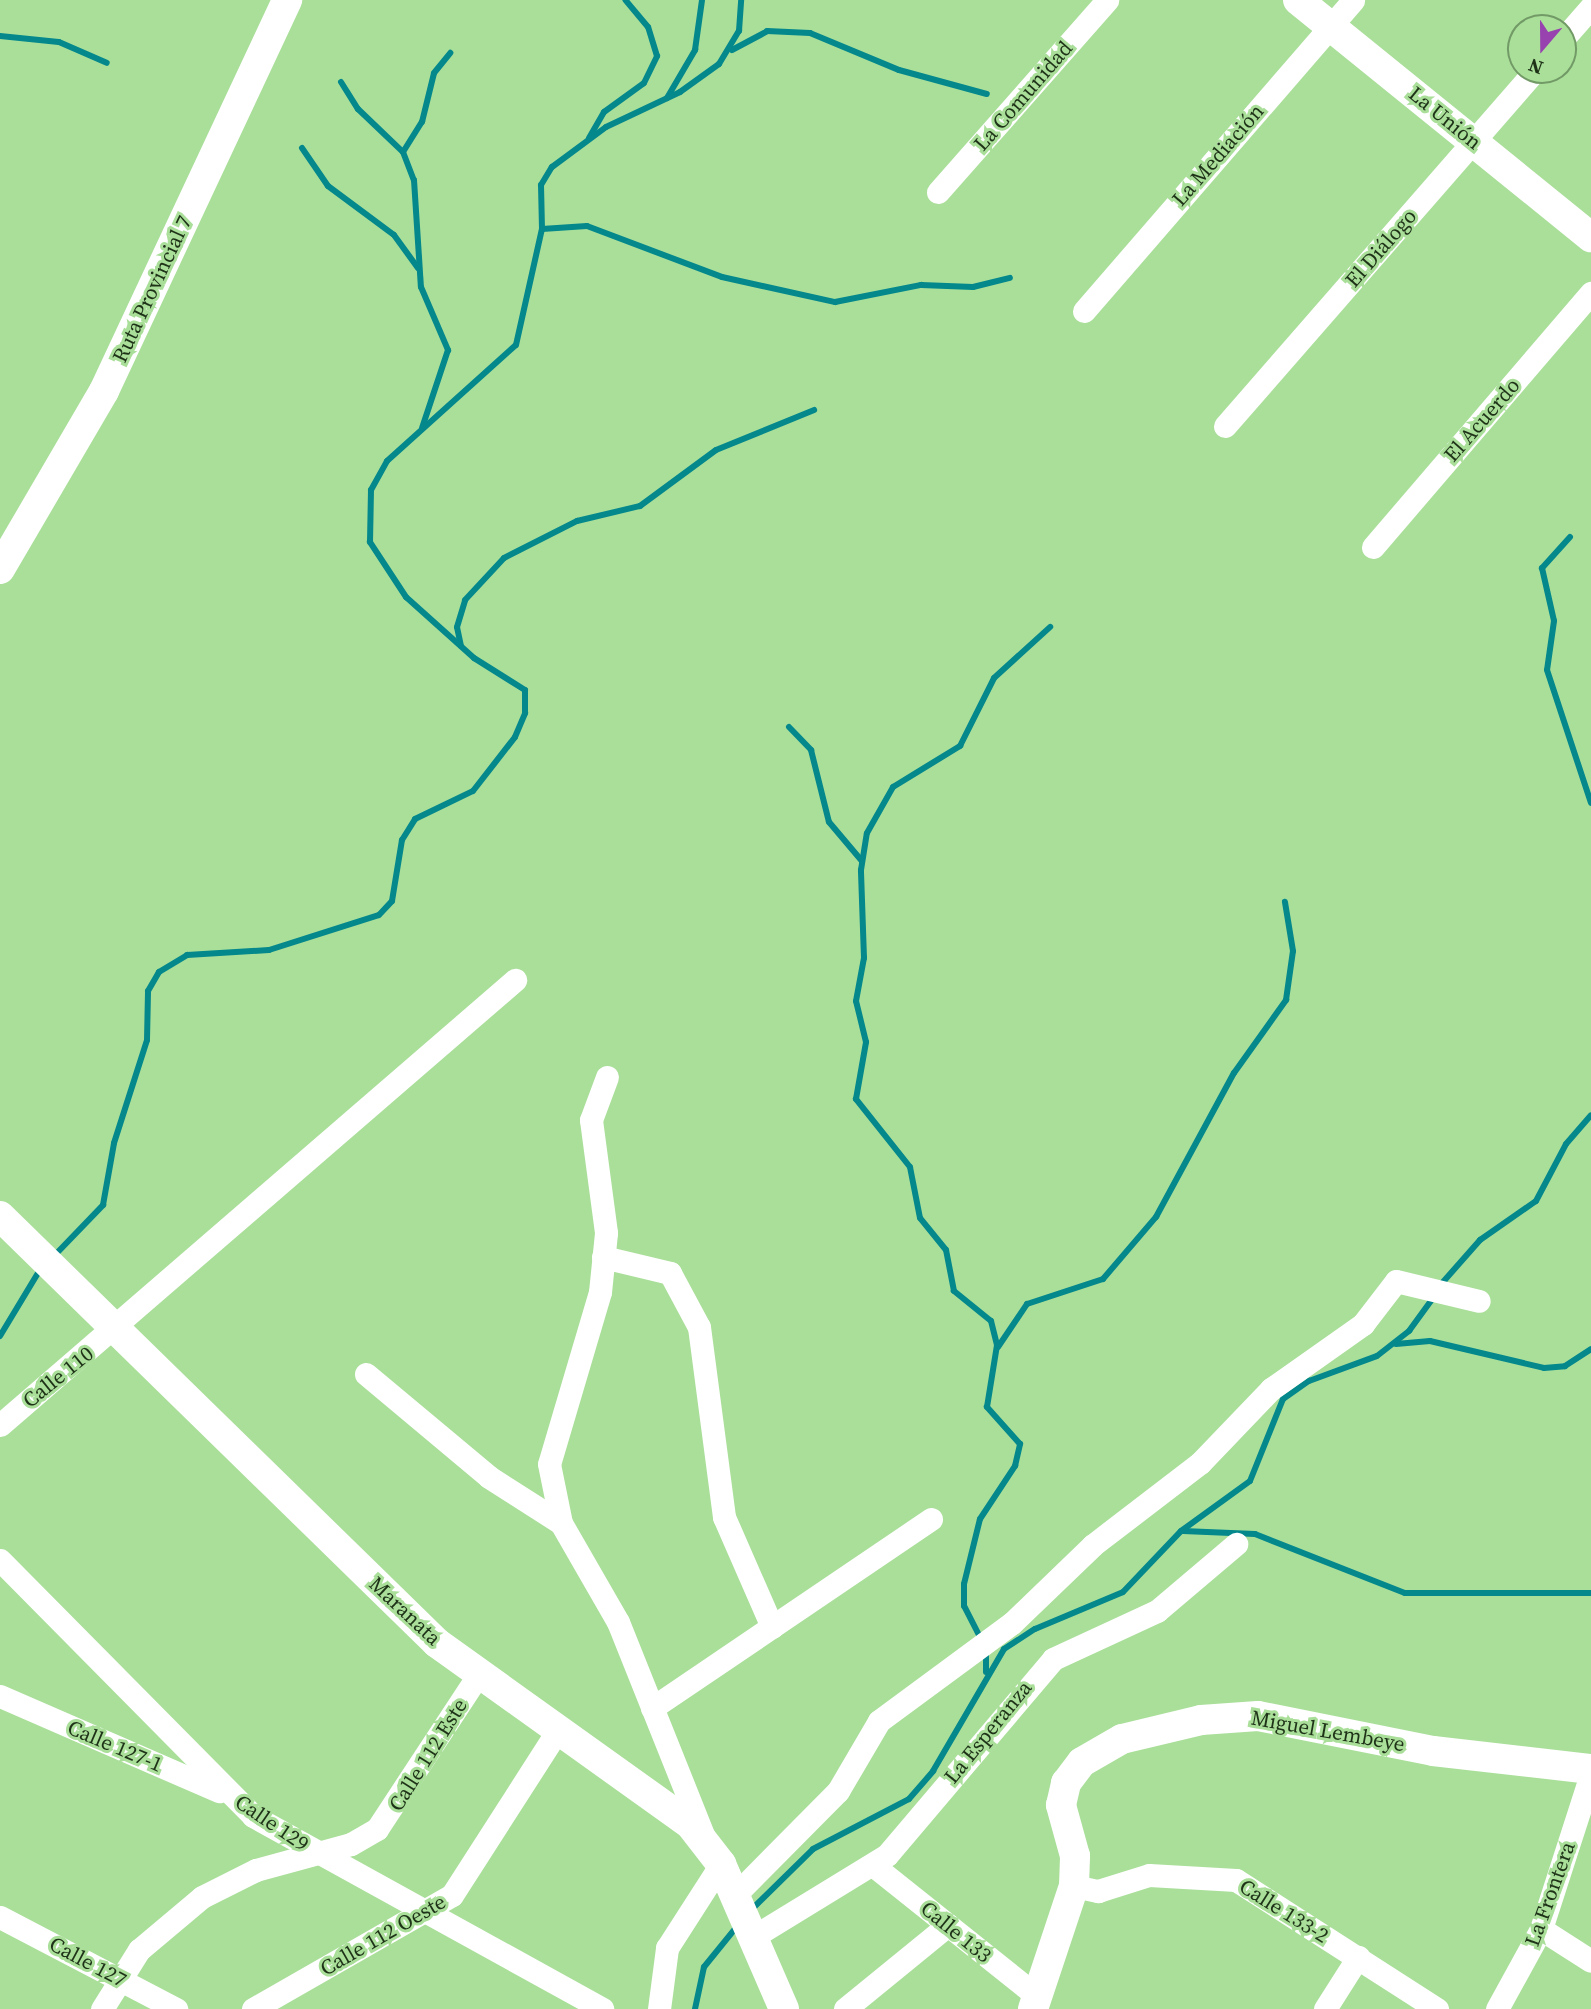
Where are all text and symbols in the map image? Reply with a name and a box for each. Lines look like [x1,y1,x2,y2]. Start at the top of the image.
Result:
north arrow [1507,14,1577,84]
street label: La Comunidad [968,36,1078,156]
text: N [1525,52,1546,81]
street label: La Unión [1404,81,1486,155]
street label: La Mediación [1167,99,1269,211]
street label: El Diálogo [1340,204,1422,292]
street label: Ruta Provincial 7 [107,212,197,366]
street label: El Acuerdo [1439,373,1525,467]
street label: Calle 110 [18,1341,98,1413]
street label: Maranata [364,1571,446,1651]
street label: La Esperanza [939,1676,1037,1788]
street label: Calle 112 Este [383,1694,473,1816]
street label: Miguel Lembeye [1249,1705,1407,1757]
street label: Calle 127-1 [64,1715,166,1777]
street label: Calle 129 [230,1789,314,1857]
street label: La Frontera [1519,1838,1581,1950]
street label: Calle 133-2 [1235,1874,1333,1948]
street label: Calle 112 Oeste [316,1889,450,1981]
street label: Calle 133 [916,1896,996,1968]
street label: Calle 127 [45,1931,131,1993]

